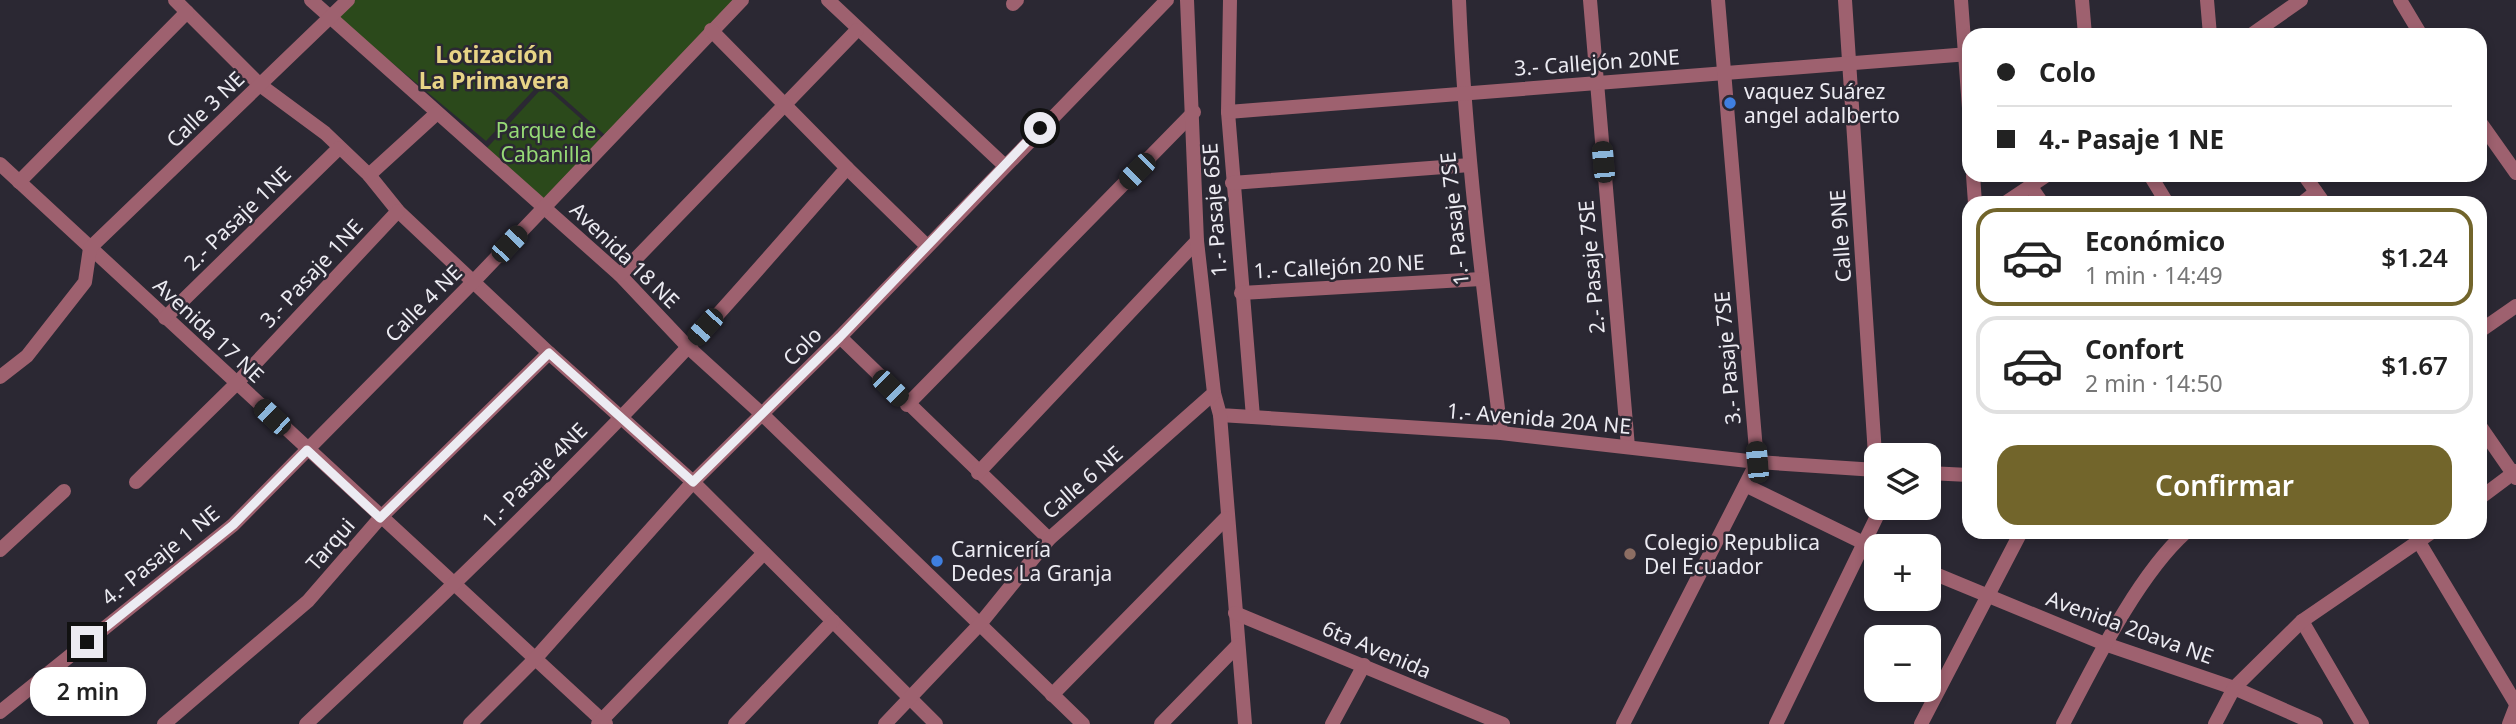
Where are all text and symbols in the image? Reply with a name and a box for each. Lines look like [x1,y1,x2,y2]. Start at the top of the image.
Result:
district label: Lotización La Primavera [419,38,569,96]
street label: 3.- Callejón 20NE [1513,42,1681,82]
text: Colo [2039,54,2096,90]
street label: Calle 3 NE [160,65,250,153]
place label: vaquez Suárez angel adalberto [1744,77,1900,129]
marker: vaquez Suárez angel adalberto [1722,95,1738,111]
route start [1024,112,1056,144]
park label: Parque de Cabanilla [496,116,596,168]
text: 4.- Pasaje 1 NE [2039,121,2224,157]
car [1591,140,1616,184]
street label: 1.- Pasaje 6SE [1195,142,1233,278]
car [1115,149,1160,193]
street label: 1.- Pasaje 7SE [1433,151,1475,287]
street label: 2.- Pasaje 1NE [177,160,297,276]
street label: Calle 9NE [1823,189,1857,283]
street label: Avenida 18 NE [564,196,686,314]
street label: 2.- Pasaje 7SE [1571,199,1611,335]
street label: 3.- Pasaje 1NE [254,213,368,333]
car [487,221,532,267]
text: Económico [2085,223,2225,259]
icon: car [2001,226,2064,289]
text: $1.24 [2381,239,2448,275]
street label: 1.- Callejón 20 NE [1253,248,1425,284]
street label: Calle 4 NE [378,258,468,348]
text: 1 min · 14:49 [2085,259,2223,291]
street label: Avenida 17 NE [148,271,270,389]
street label: 3.- Pasaje 7SE [1707,290,1747,426]
car [684,304,727,350]
street label: Colo [777,321,827,371]
text: Confort [2085,331,2184,367]
icon: car [2001,334,2064,397]
text: $1.67 [2381,347,2448,383]
car [868,366,913,410]
text: 2 min · 14:50 [2085,367,2223,399]
car [250,395,295,439]
street label: 1.- Avenida 20A NE [1446,396,1632,440]
street label: 1.- Pasaje 4NE [475,416,593,534]
street label: Calle 6 NE [1036,439,1128,525]
car [1745,440,1770,484]
map controls [1864,443,1941,702]
button: layers [1864,443,1941,520]
button: Confirmar [1997,445,2452,525]
street label: 4.- Pasaje 1 NE [95,499,225,611]
street label: Tarqui [299,512,361,576]
place label: Colegio Republica Del Ecuador [1644,528,1820,580]
button: + [1864,534,1941,611]
place label: Carnicería Dedes La Granja [951,535,1112,587]
marker: Colegio Republica Del Ecuador [1622,546,1638,562]
marker: Carnicería Dedes La Granja [929,553,945,569]
street label: Avenida 20ava NE [2043,584,2217,670]
street label: 6ta Avenida [1318,613,1436,685]
button: − [1864,625,1941,702]
route end [71,626,103,658]
callout: 2 min [29,666,145,716]
text: 2 min [57,675,119,707]

